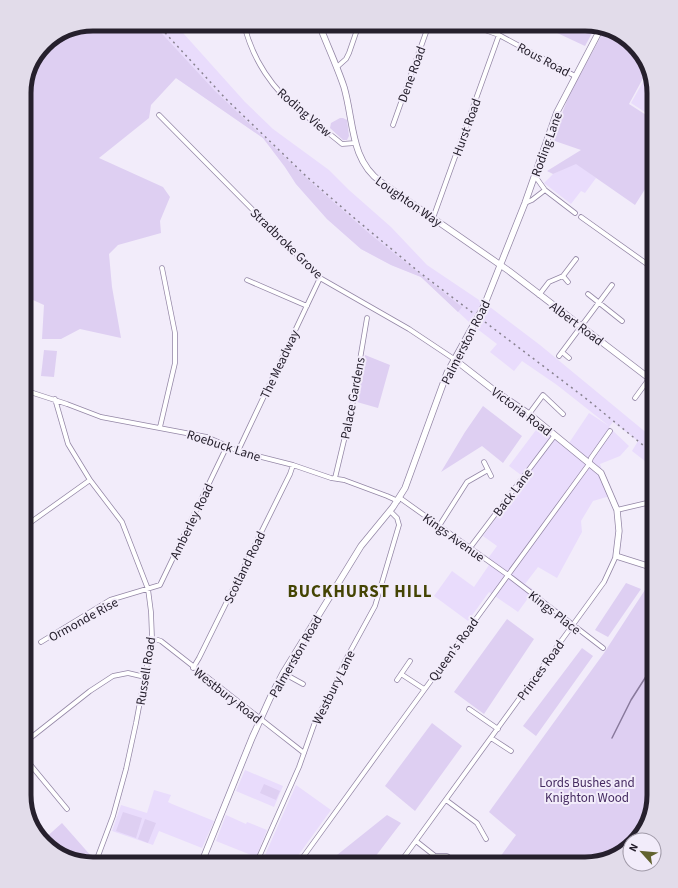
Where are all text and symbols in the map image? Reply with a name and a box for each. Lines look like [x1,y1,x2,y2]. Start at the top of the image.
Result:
street label: Rous Road [514,38,573,81]
street label: Dene Road [393,44,430,105]
street label: Roding View [273,84,336,142]
street label: Hurst Road [448,96,486,159]
street label: Roding Lane [527,110,567,179]
street label: Loughton Way [372,172,445,231]
street label: Stradbroke Grove [246,204,327,283]
street label: Palmerston Road [437,297,495,388]
street label: Albert Road [546,298,607,350]
street label: The Meadway [256,327,304,402]
street label: Palace Gardens [336,355,370,441]
street label: Victoria Road [487,383,555,441]
street label: Roebuck Lane [185,426,263,466]
street label: Back Lane [489,465,537,520]
street label: Amberley Road [166,480,218,562]
street label: Kings Avenue [419,509,488,566]
street label: Scotland Road [220,528,270,607]
district label: BUCKHURST HILL [287,580,433,604]
street label: Kings Place [525,587,584,639]
street label: Ormonde Rise [46,593,121,646]
street label: Palmerston Road [265,612,327,701]
street label: Queen's Road [425,614,483,685]
street label: Russell Road [132,636,160,707]
street label: Princes Road [513,637,569,704]
street label: Westbury Lane [308,647,360,728]
street label: Westbury Road [190,663,265,728]
park label: Lords Bushes and Knighton Wood [539,774,635,807]
north arrow [622,832,662,872]
text: N [625,841,642,854]

